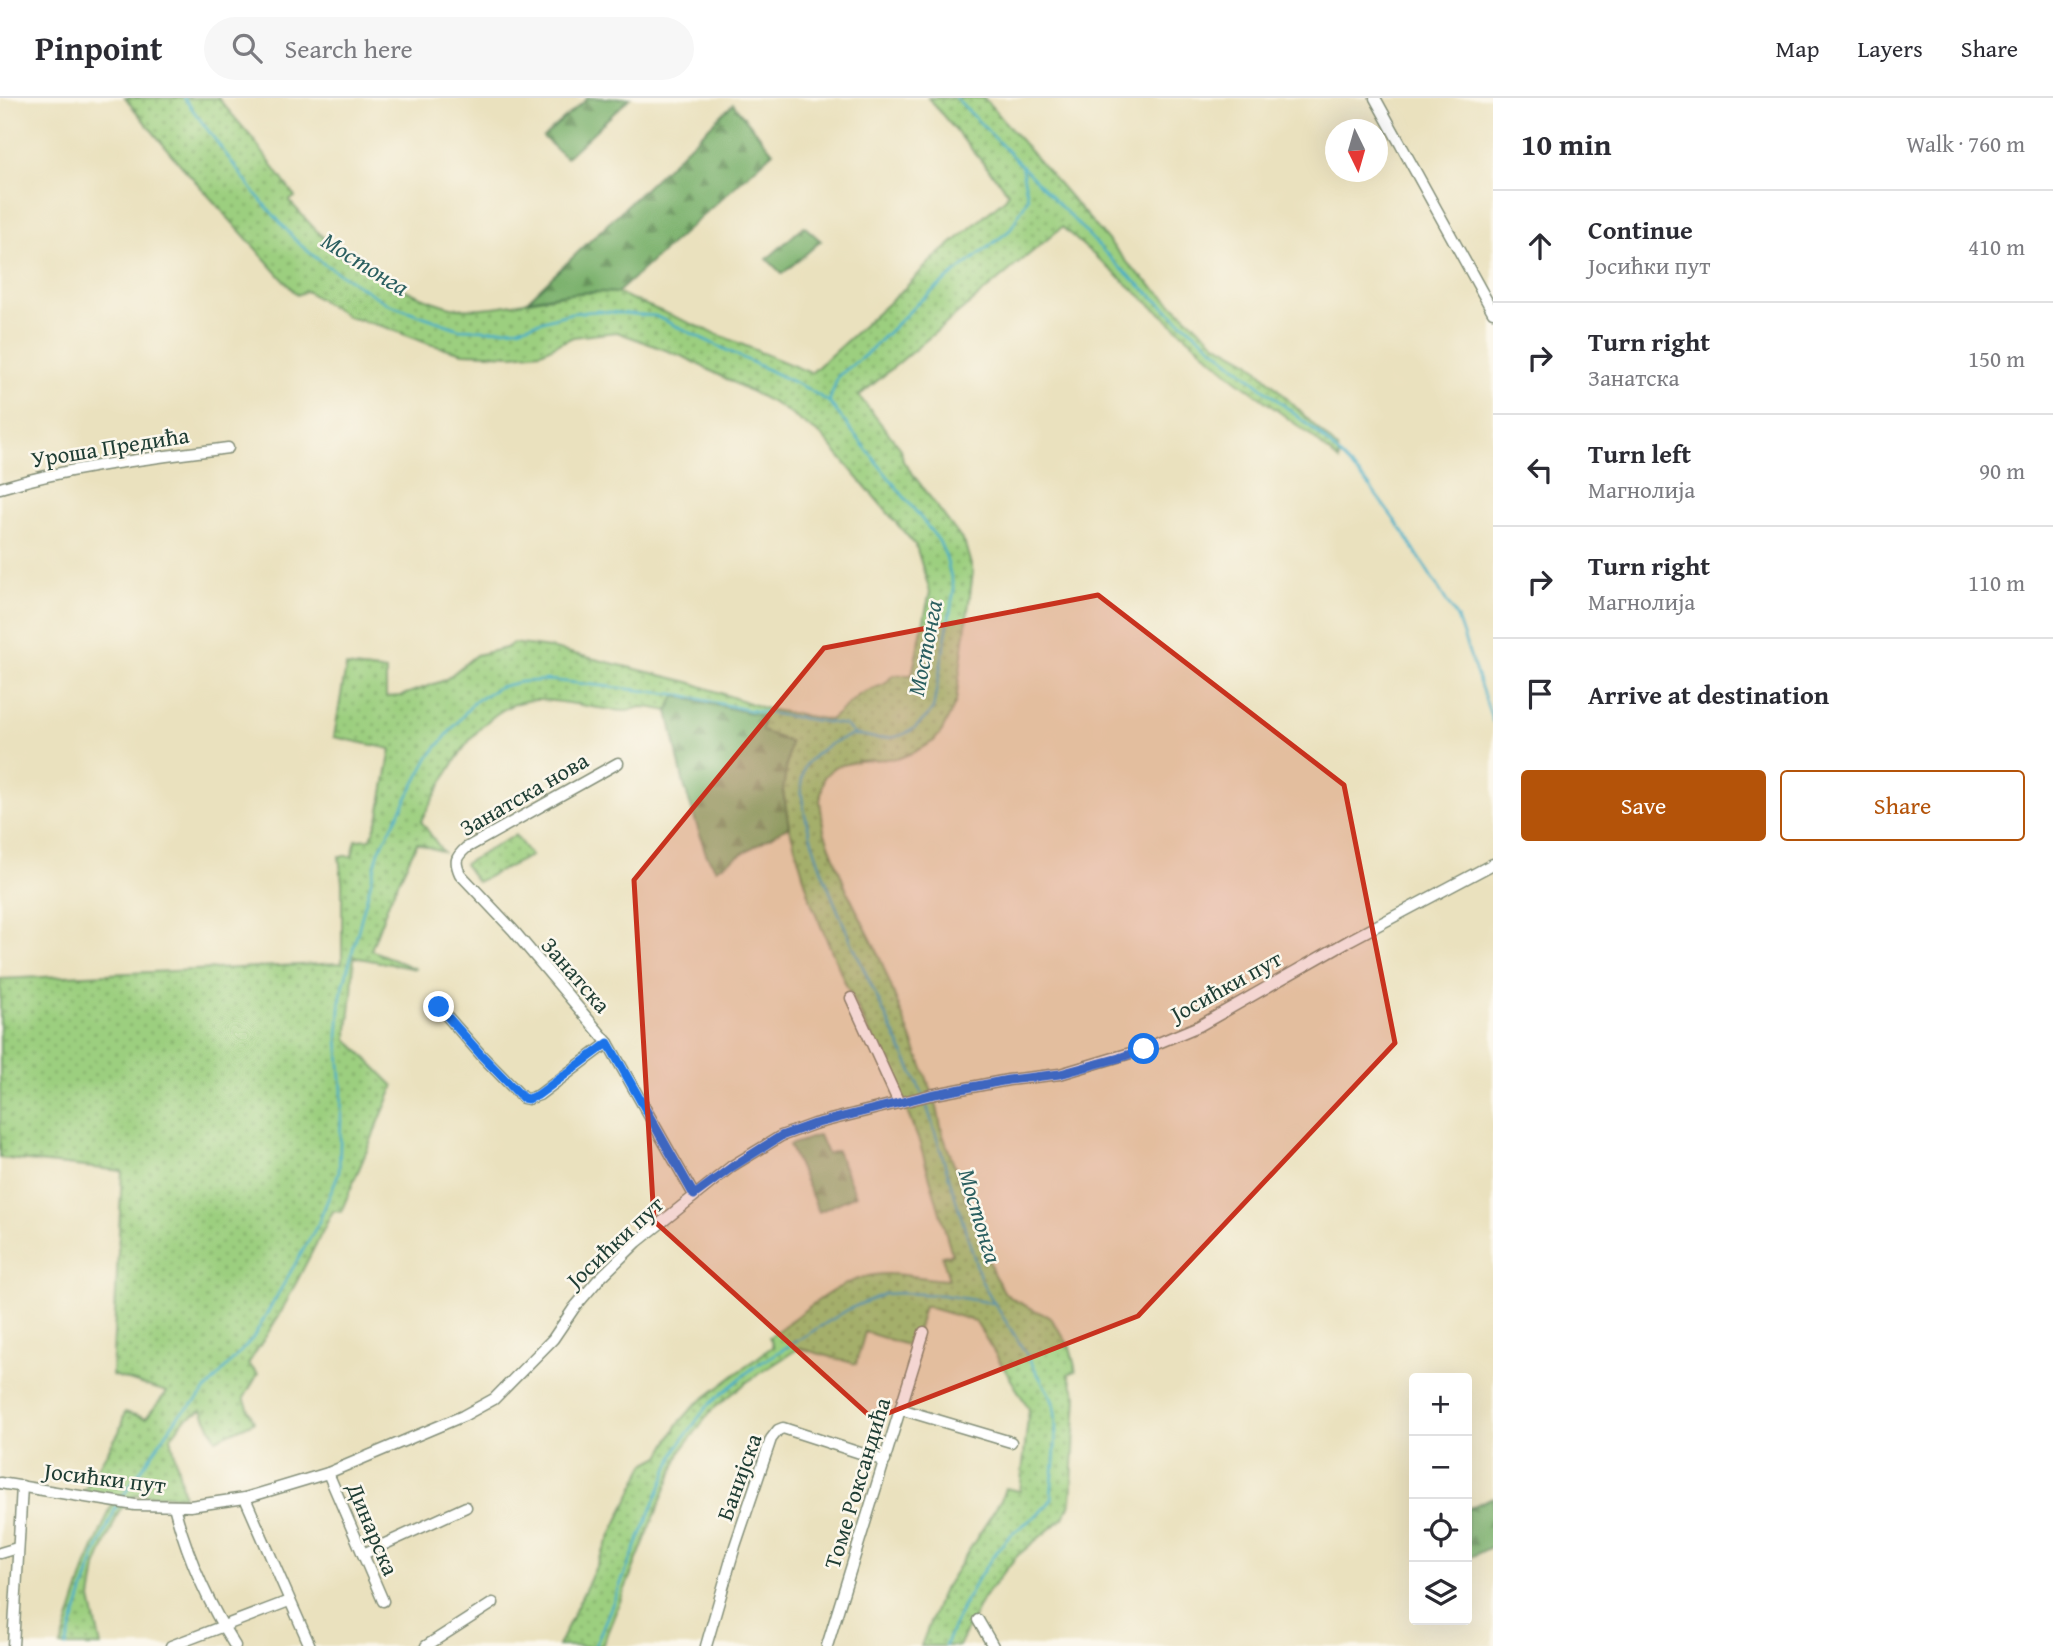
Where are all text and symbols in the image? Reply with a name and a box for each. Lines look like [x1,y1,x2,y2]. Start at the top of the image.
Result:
search box [204,17,694,80]
text: Pinpoint [35,24,162,72]
icon: search [228,29,266,67]
text: Search here [284,29,413,68]
text: Map [1776,31,1819,66]
text: Layers [1857,31,1923,66]
text: Share [1961,31,2018,66]
north arrow [1325,119,1388,182]
text: 10 min [1521,122,1611,166]
text: Walk · 760 m [1906,127,2025,160]
text: Continue [1588,210,1693,249]
water label: Мостонга [315,223,416,304]
icon: ahead [1521,227,1559,265]
text: 410 m [1968,230,2025,263]
text: Јосићки пут [1588,249,1710,282]
text: Turn right [1588,322,1710,361]
icon: right [1521,339,1559,377]
text: 150 m [1968,342,2025,375]
text: Занатска [1588,361,1679,394]
street label: Уроша Предића [28,418,191,475]
text: Turn left [1588,434,1691,473]
icon: left [1521,451,1559,489]
text: 90 m [1979,454,2025,487]
text: Магнолија [1588,473,1695,506]
text: Turn right [1588,546,1710,585]
icon: right [1521,563,1559,601]
text: 110 m [1968,566,2025,599]
text: Магнолија [1588,585,1695,618]
water label: Мостонга [898,597,951,699]
icon: arrive [1521,675,1559,713]
text: Arrive at destination [1588,675,1829,714]
street label: Занатска нова [453,743,594,844]
button: Save [1521,770,1766,841]
button: Share [1780,770,2025,841]
street label: Занатска [534,929,619,1020]
street label: Јосићки пут [1162,941,1287,1031]
route end [423,991,454,1022]
route start [1128,1033,1159,1064]
water label: Мостонга [950,1164,1011,1267]
street label: Јосићки пут [556,1188,671,1297]
map controls [1409,1373,1472,1625]
button: + [1409,1373,1472,1436]
street label: Томе Роксандића [815,1393,898,1573]
street label: Банијска [708,1429,770,1525]
button: − [1409,1436,1472,1499]
street label: Јосићки пут [39,1453,168,1501]
street label: Динарска [339,1476,408,1581]
button: locate [1409,1499,1472,1562]
button: layers [1409,1562,1472,1625]

